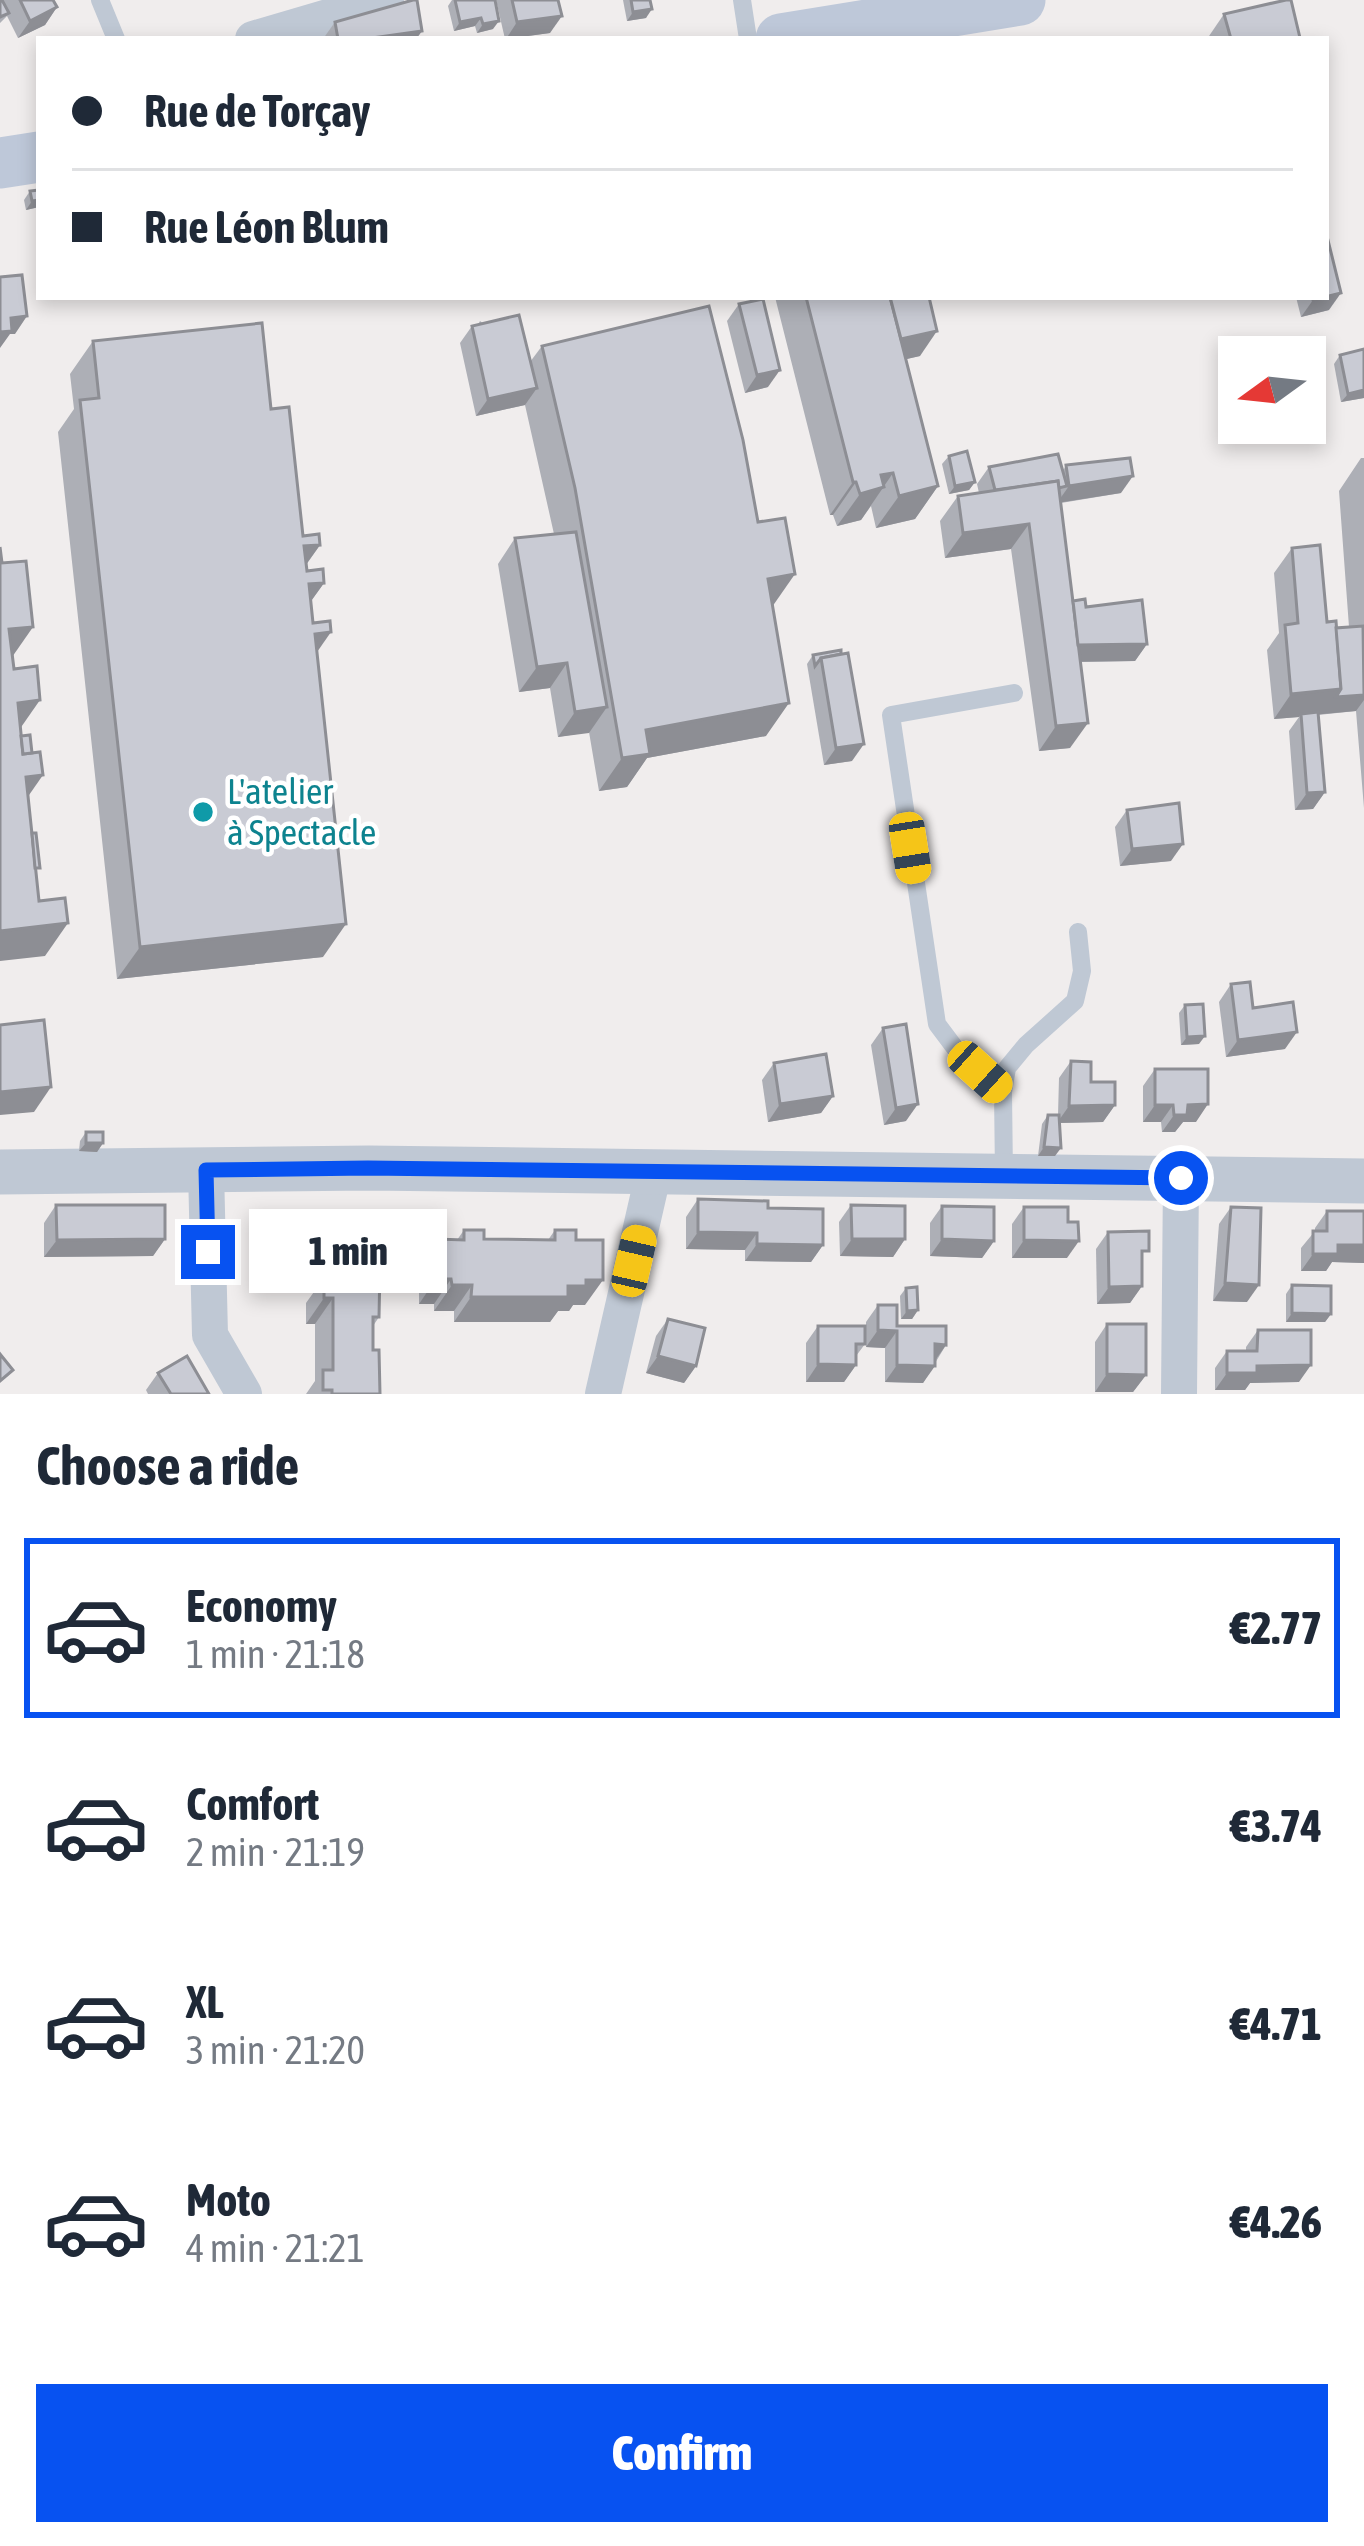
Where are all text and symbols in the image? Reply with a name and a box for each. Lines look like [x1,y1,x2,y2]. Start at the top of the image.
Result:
text: Rue de Torçay [144,85,370,137]
text: Rue Léon Blum [144,201,389,253]
north arrow [1218,336,1326,444]
map controls [1218,336,1326,444]
place label: L'atelier à Spectacle [227,770,376,853]
marker: L'atelier à Spectacle [190,799,216,825]
car [887,810,933,886]
car [941,1035,1019,1109]
route start [1154,1151,1208,1205]
callout: 1 min [250,1210,448,1294]
car [608,1222,660,1300]
route end [181,1225,235,1279]
text: 1 min [308,1229,388,1273]
text: Choose a ride [36,1435,299,1496]
icon: car [42,1574,150,1682]
text: Economy [186,1580,337,1632]
text: €2.77 [1230,1602,1322,1654]
text: 1 min · 21:18 [186,1632,365,1676]
icon: car [42,1772,150,1880]
text: Comfort [186,1778,319,1830]
text: €3.74 [1230,1800,1322,1852]
text: 2 min · 21:19 [186,1830,365,1874]
icon: car [42,1970,150,2078]
text: XL [186,1976,224,2028]
text: €4.71 [1230,1998,1322,2050]
text: 3 min · 21:20 [186,2028,365,2072]
icon: car [42,2168,150,2276]
text: Moto [186,2174,271,2226]
text: €4.26 [1230,2196,1322,2248]
text: 4 min · 21:21 [186,2226,365,2270]
button: Confirm [36,2384,1328,2522]

